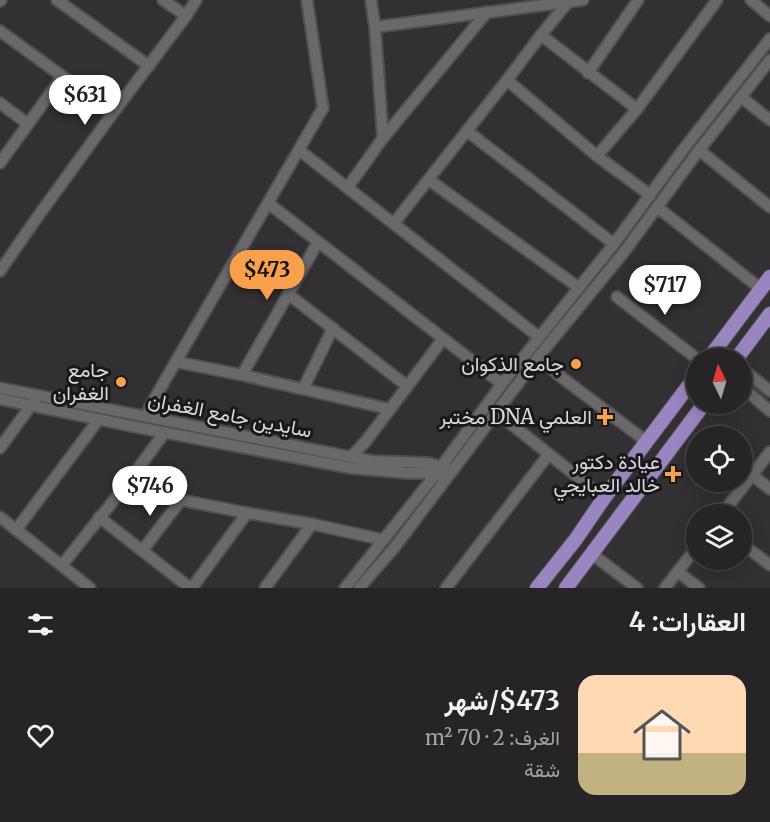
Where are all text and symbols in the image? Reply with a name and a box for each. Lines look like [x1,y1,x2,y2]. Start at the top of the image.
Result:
pin: $631 [49,75,121,126]
text: $631 [63,82,107,107]
pin: $473 [231,250,303,301]
text: $473 [244,257,290,282]
pin: $717 [629,265,701,316]
text: $717 [643,272,687,297]
north arrow [686,348,752,414]
map controls [686,348,752,570]
place label: جامع الذكوان [461,351,564,378]
place label: جامع الغفران [53,357,109,406]
marker: جامع الذكوان [569,357,583,371]
marker: جامع الغفران [114,375,128,389]
street label: سايدين جامع الغفران [146,386,314,445]
place label: مختبر DNA العلمي [438,404,592,434]
marker: مختبر DNA العلمي [596,408,614,426]
button: locate [686,426,752,492]
place label: عيادة دكتور خالد العبايجي [553,449,660,502]
marker: عيادة دكتور خالد العبايجي [664,465,682,483]
pin: $746 [114,466,186,517]
text: $746 [126,473,174,498]
button: layers [686,504,752,570]
text: العقارات: 4 [629,605,746,638]
icon: filters [24,608,57,641]
text: $473/شهر [444,684,560,717]
icon: home [626,699,698,771]
icon: heart [24,719,57,752]
text: الغرف: 2 · 70 m² [425,725,560,750]
text: شقة [524,757,560,782]

